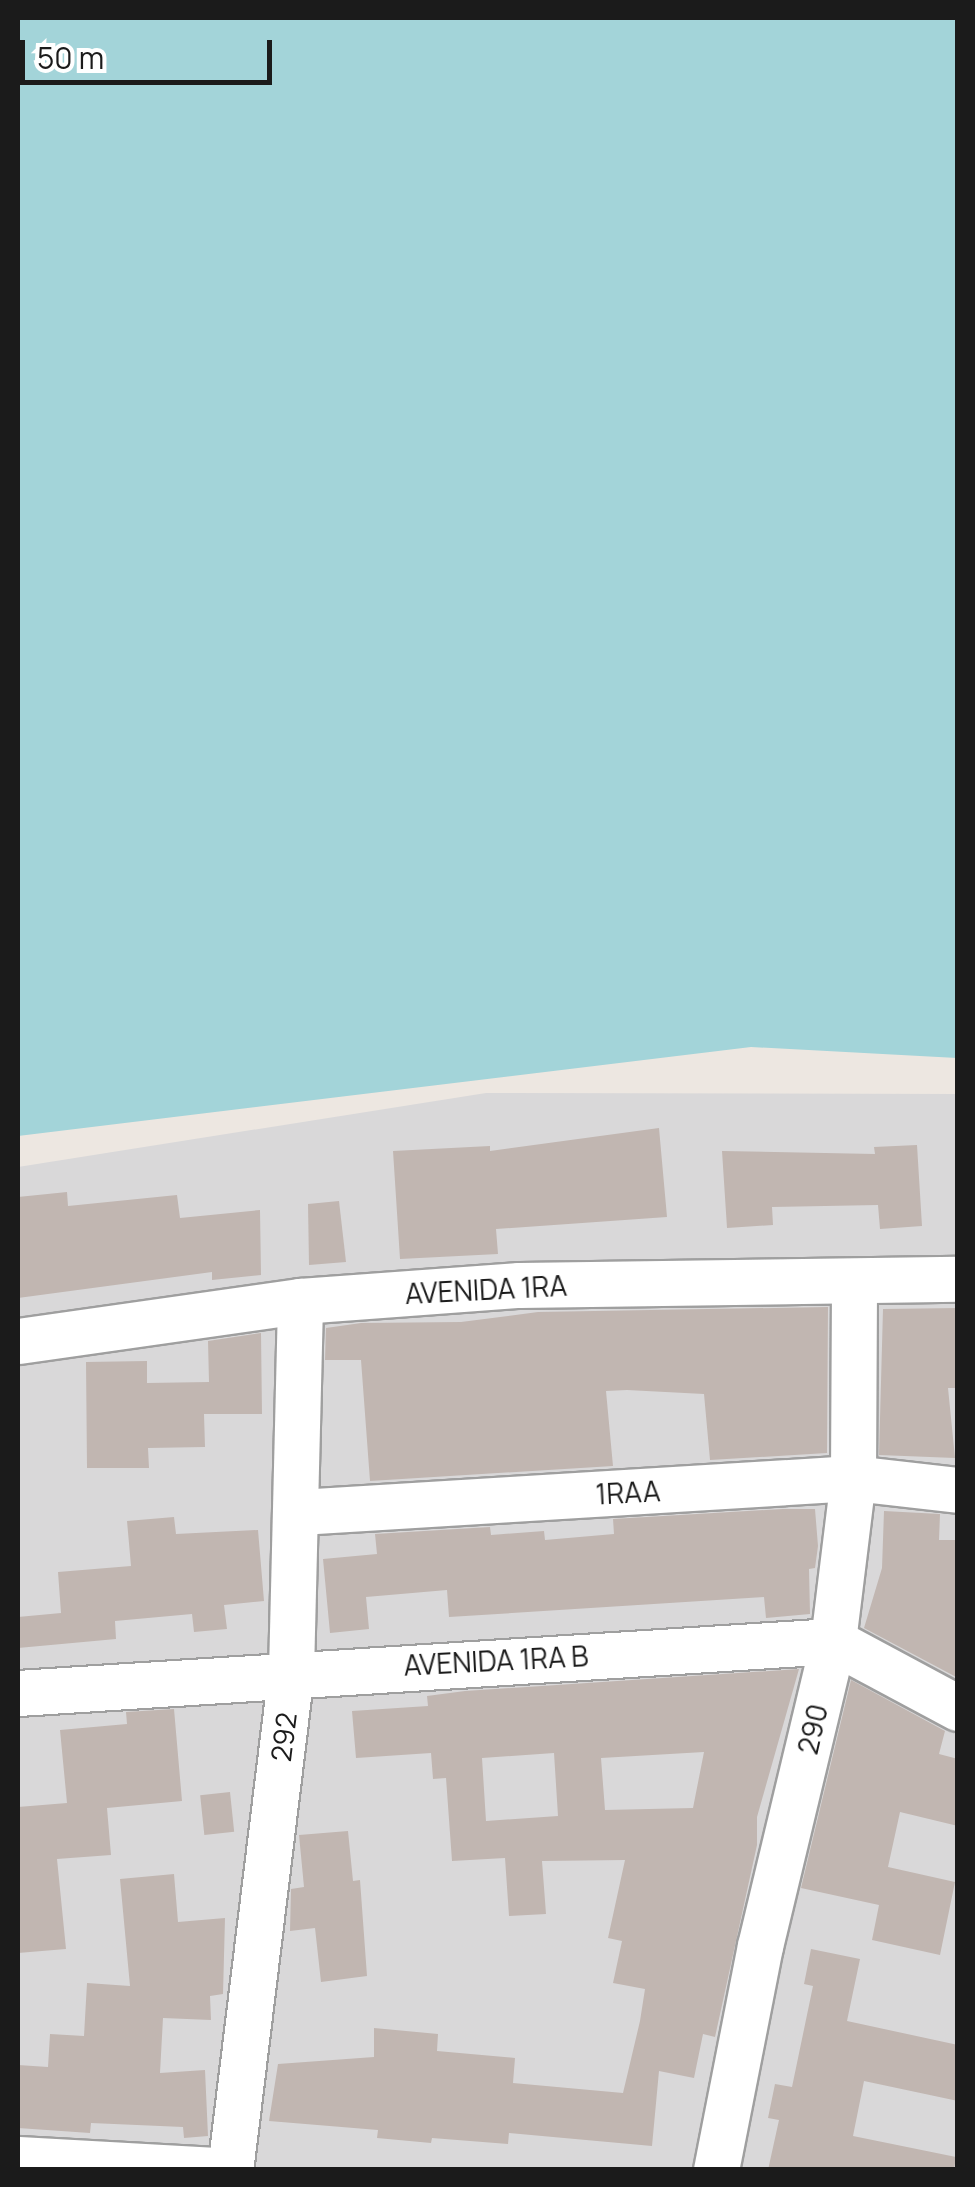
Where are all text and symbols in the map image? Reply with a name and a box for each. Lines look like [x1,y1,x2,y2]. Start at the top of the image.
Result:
scale bar [25,20,278,82]
text: 50 m [37,37,104,78]
street label: AVENIDA 1RA [404,1268,568,1310]
street label: 1RAA [595,1474,661,1510]
street label: AVENIDA 1RA B [403,1638,589,1682]
street label: 290 [790,1701,834,1757]
street label: 292 [263,1710,303,1764]

